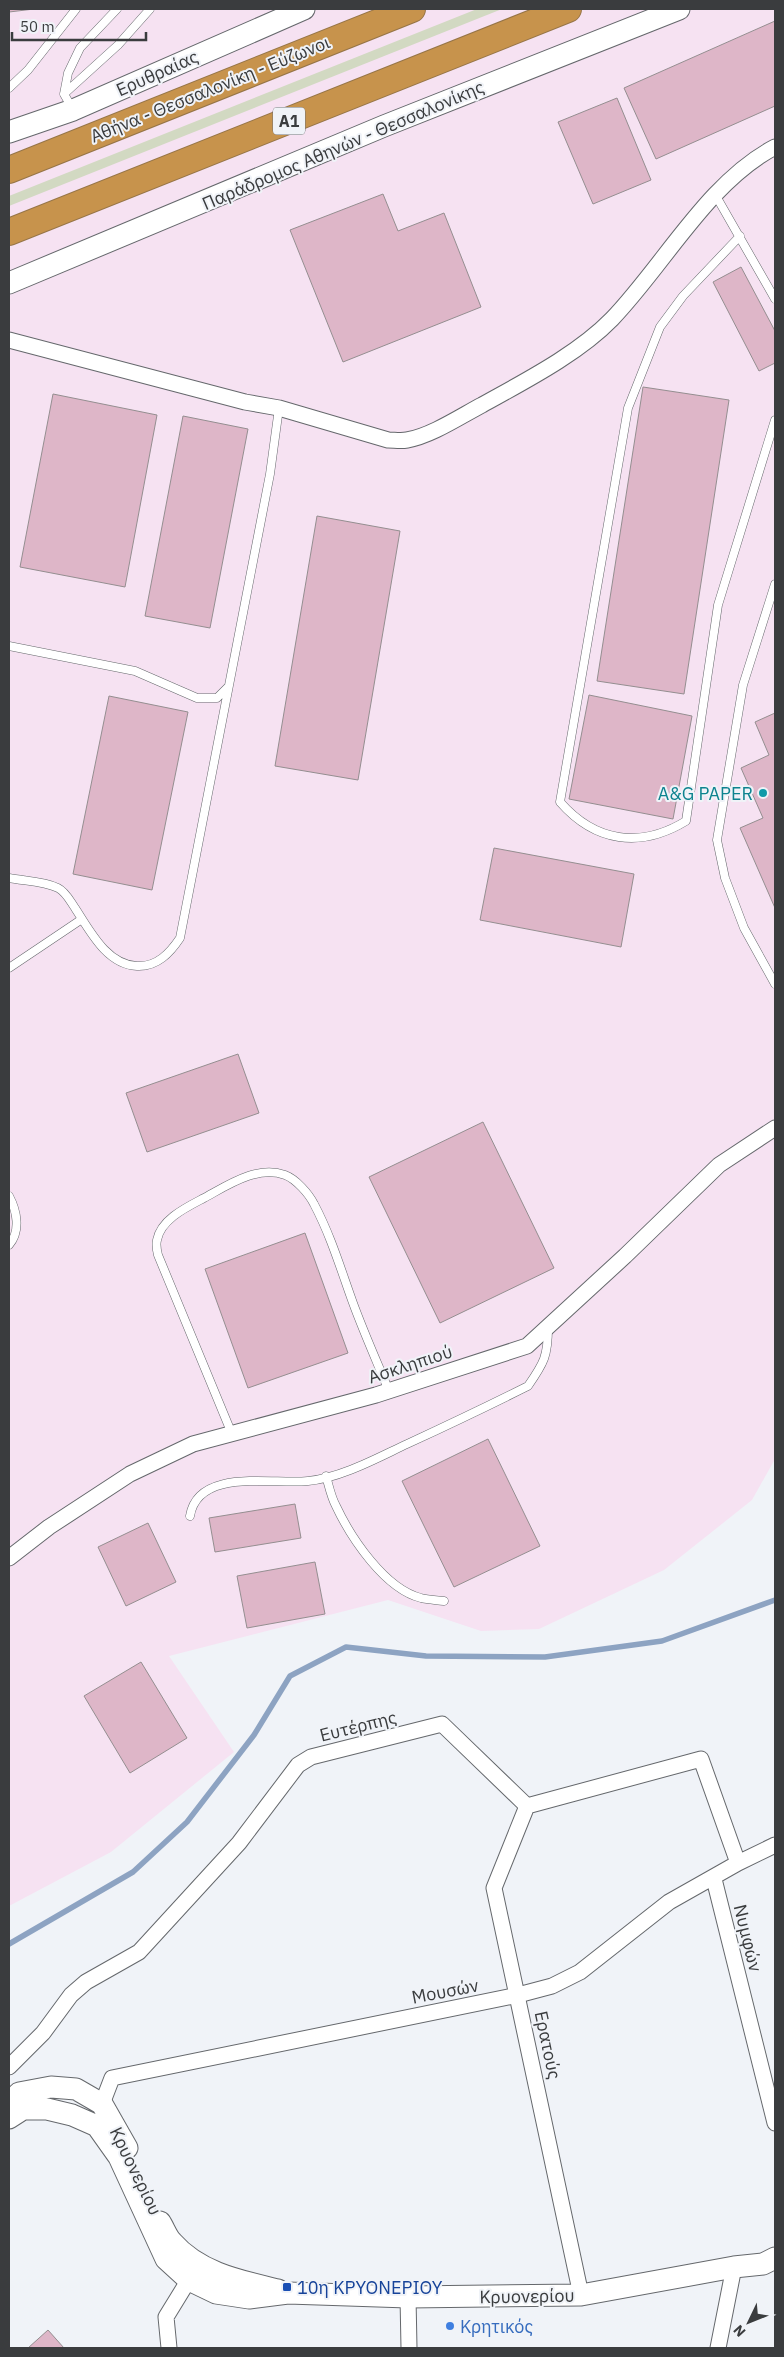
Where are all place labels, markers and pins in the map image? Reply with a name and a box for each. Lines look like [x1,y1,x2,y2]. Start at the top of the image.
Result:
place label: A&G PAPER [658,782,753,805]
marker: A&G PAPER [757,787,769,799]
place label: 10η ΚΡΥΟΝΕΡΙΟΥ [297,2276,443,2299]
marker: 10η ΚΡΥΟΝΕΡΙΟΥ [281,2281,293,2293]
place label: Κρητικός [460,2315,533,2338]
marker: Κρητικός [444,2320,456,2332]

